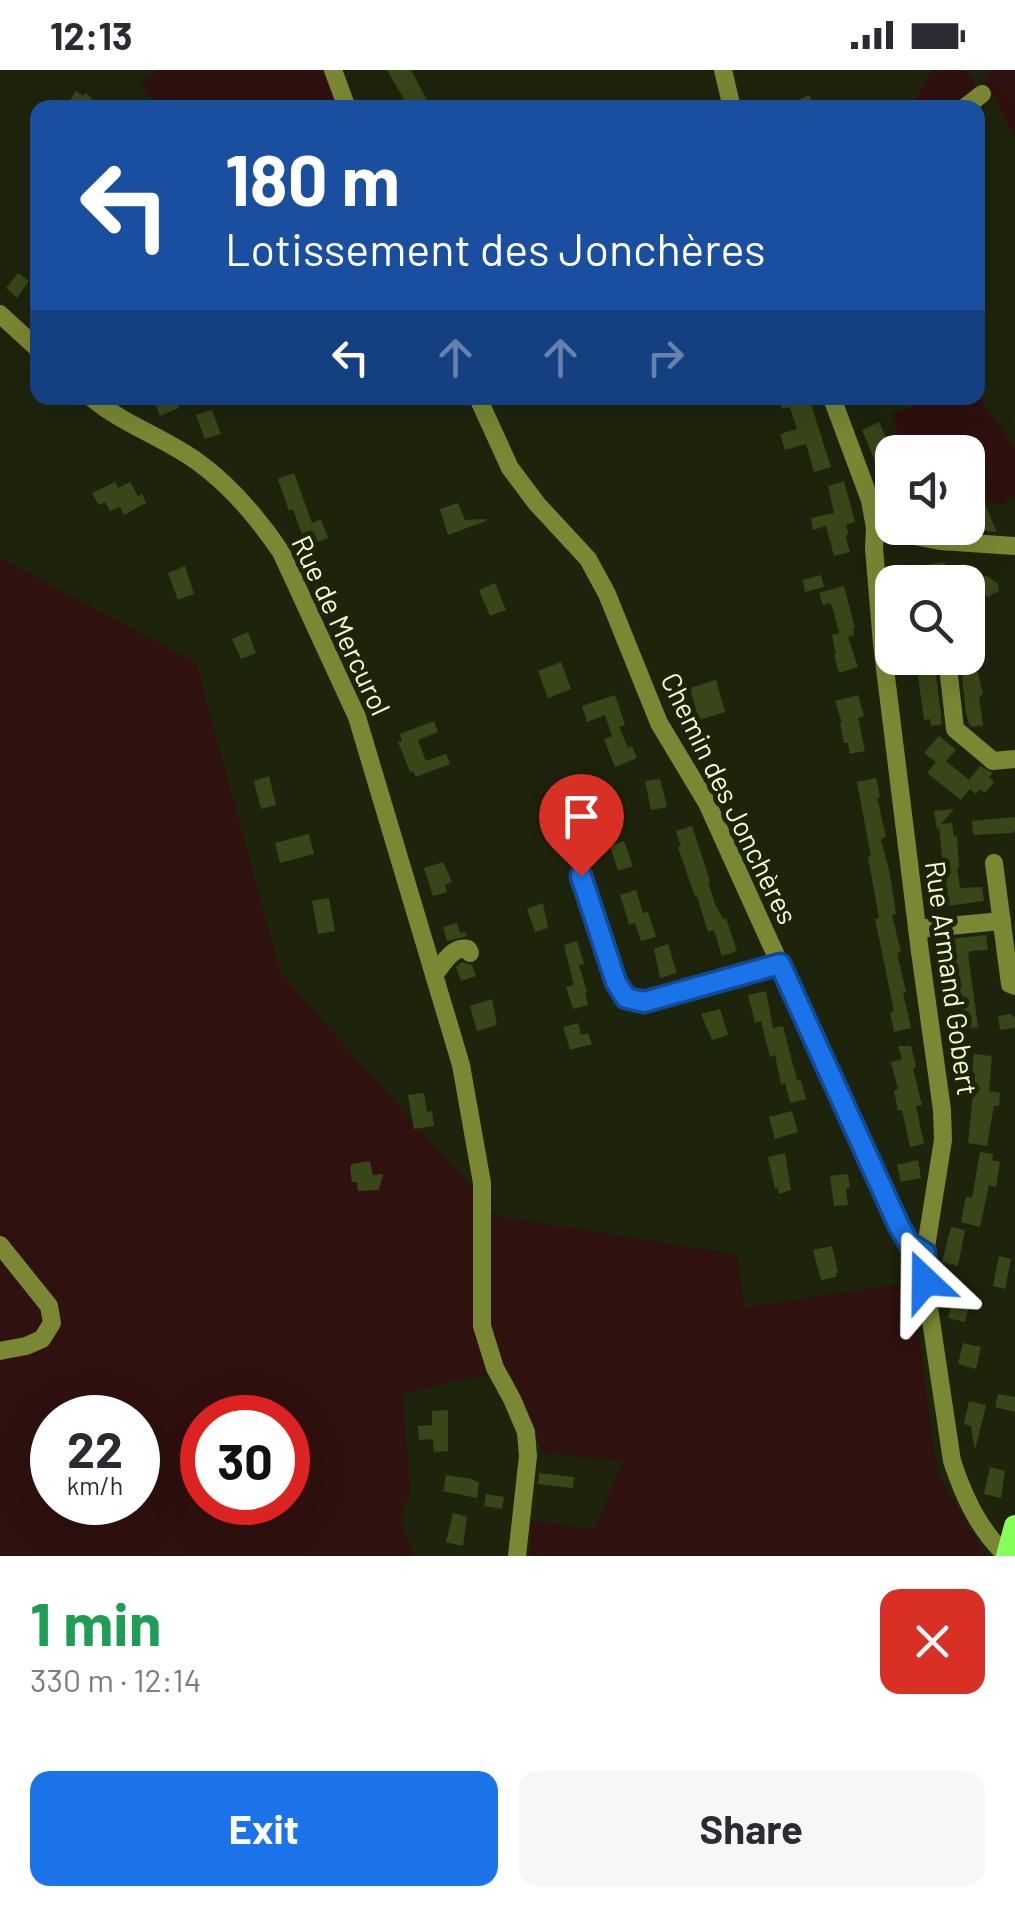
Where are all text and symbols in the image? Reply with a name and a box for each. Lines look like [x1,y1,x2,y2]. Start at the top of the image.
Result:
text: 12:13 [50,12,133,58]
text: 180 m [225,136,400,220]
icon: left [60,140,190,270]
text: Lotissement des Jonchères [225,221,766,275]
icon: left [323,330,378,385]
icon: ahead [428,330,483,385]
icon: ahead [533,330,588,385]
icon: right [638,330,693,385]
map controls [875,435,985,675]
button: sound [875,435,985,545]
street label: Rue de Mercurol [285,530,399,720]
button: search [875,565,985,675]
street label: Chemin des Jonchères [654,667,806,929]
pin [539,774,624,877]
icon: arrive [554,789,609,844]
street label: Rue Armand Gobert [919,859,985,1097]
position arrow [873,1229,977,1333]
speed limit sign: 30 [180,1395,310,1525]
text: 22 [67,1418,123,1478]
text: km/h [67,1470,123,1500]
text: 1 min [30,1586,161,1658]
button: close [880,1589,985,1694]
text: 330 m · 12:14 [30,1660,201,1698]
button: Exit [30,1771,498,1886]
button: Share [518,1771,985,1886]

